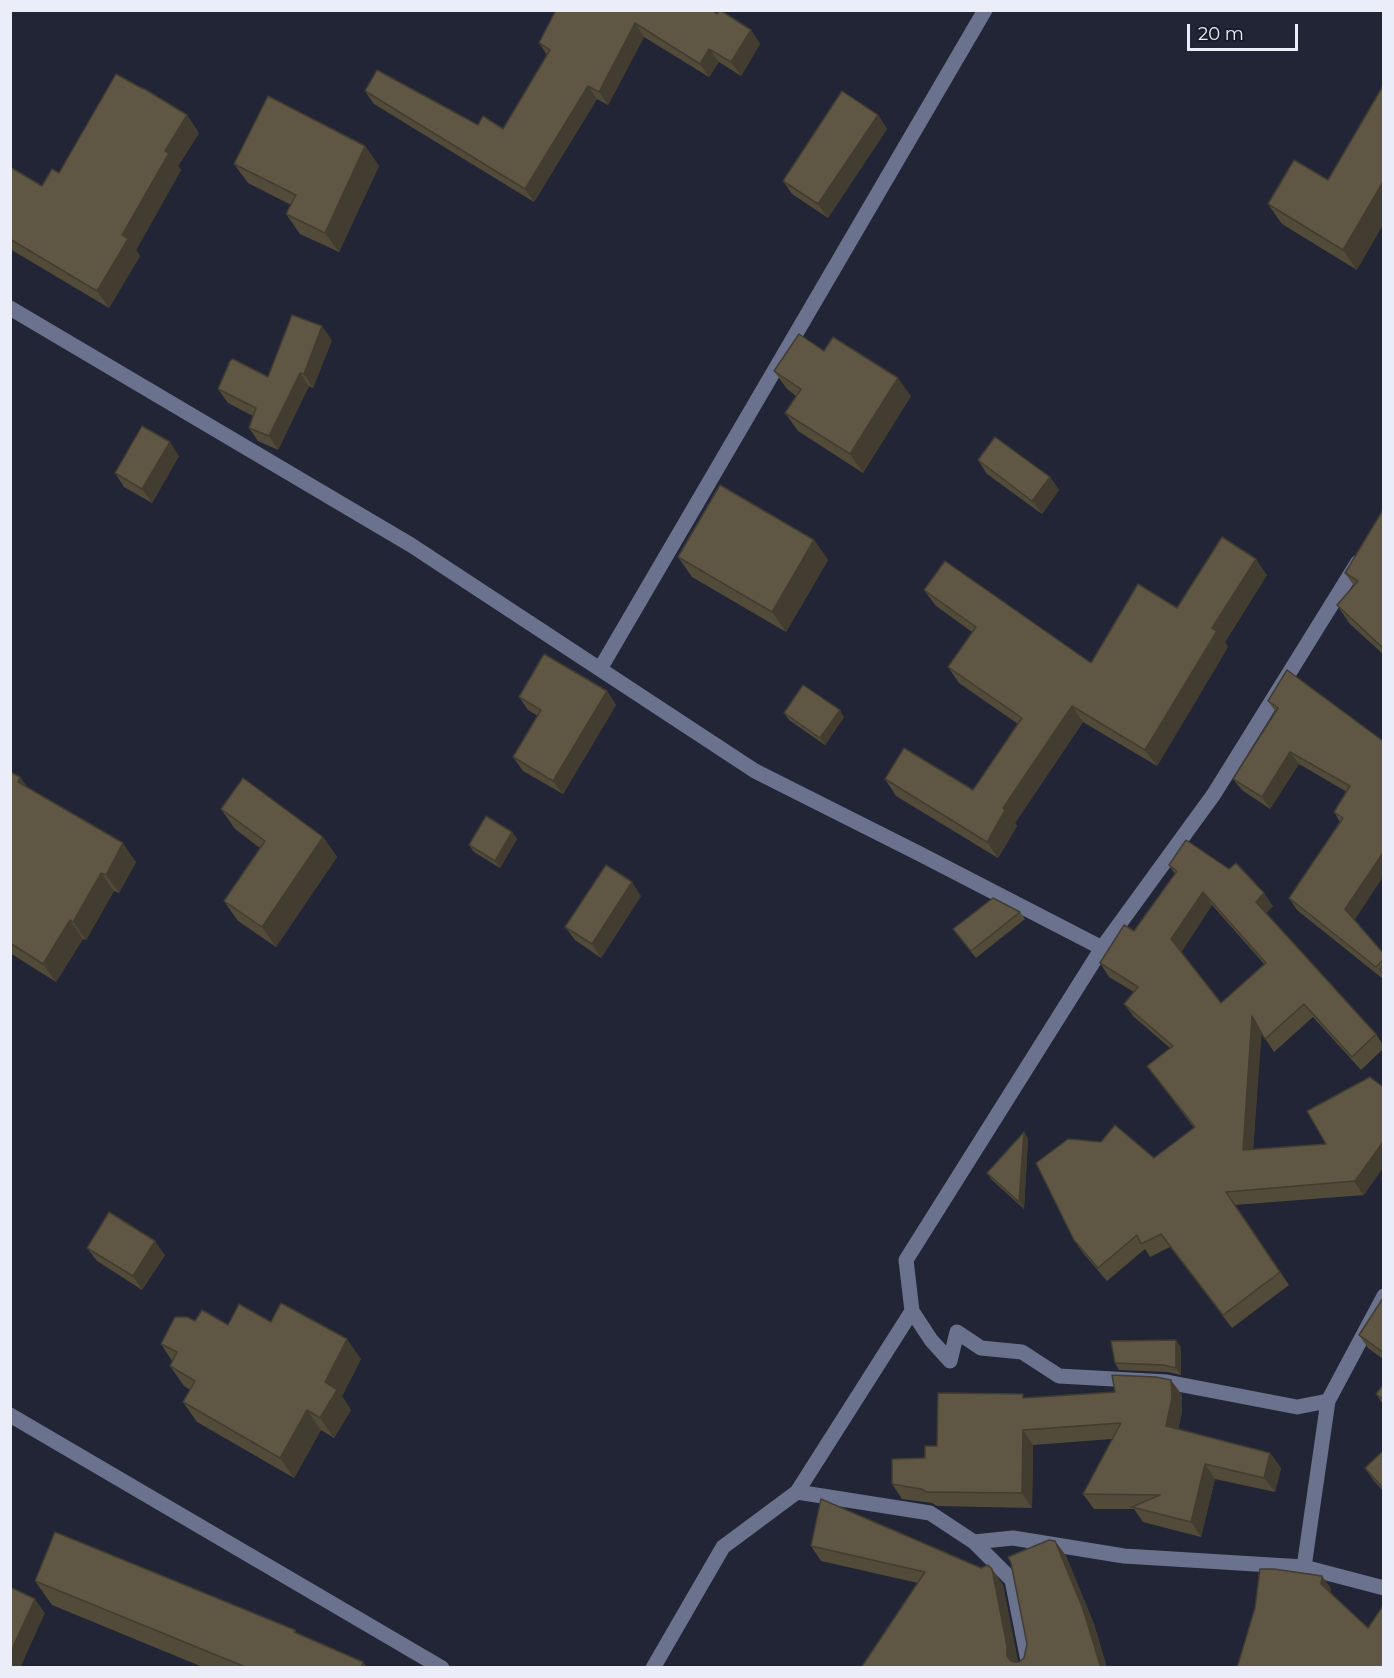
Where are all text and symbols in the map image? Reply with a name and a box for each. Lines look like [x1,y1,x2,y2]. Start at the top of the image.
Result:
scale bar [1190,12,1301,50]
text: 20 m [1198,23,1244,45]

